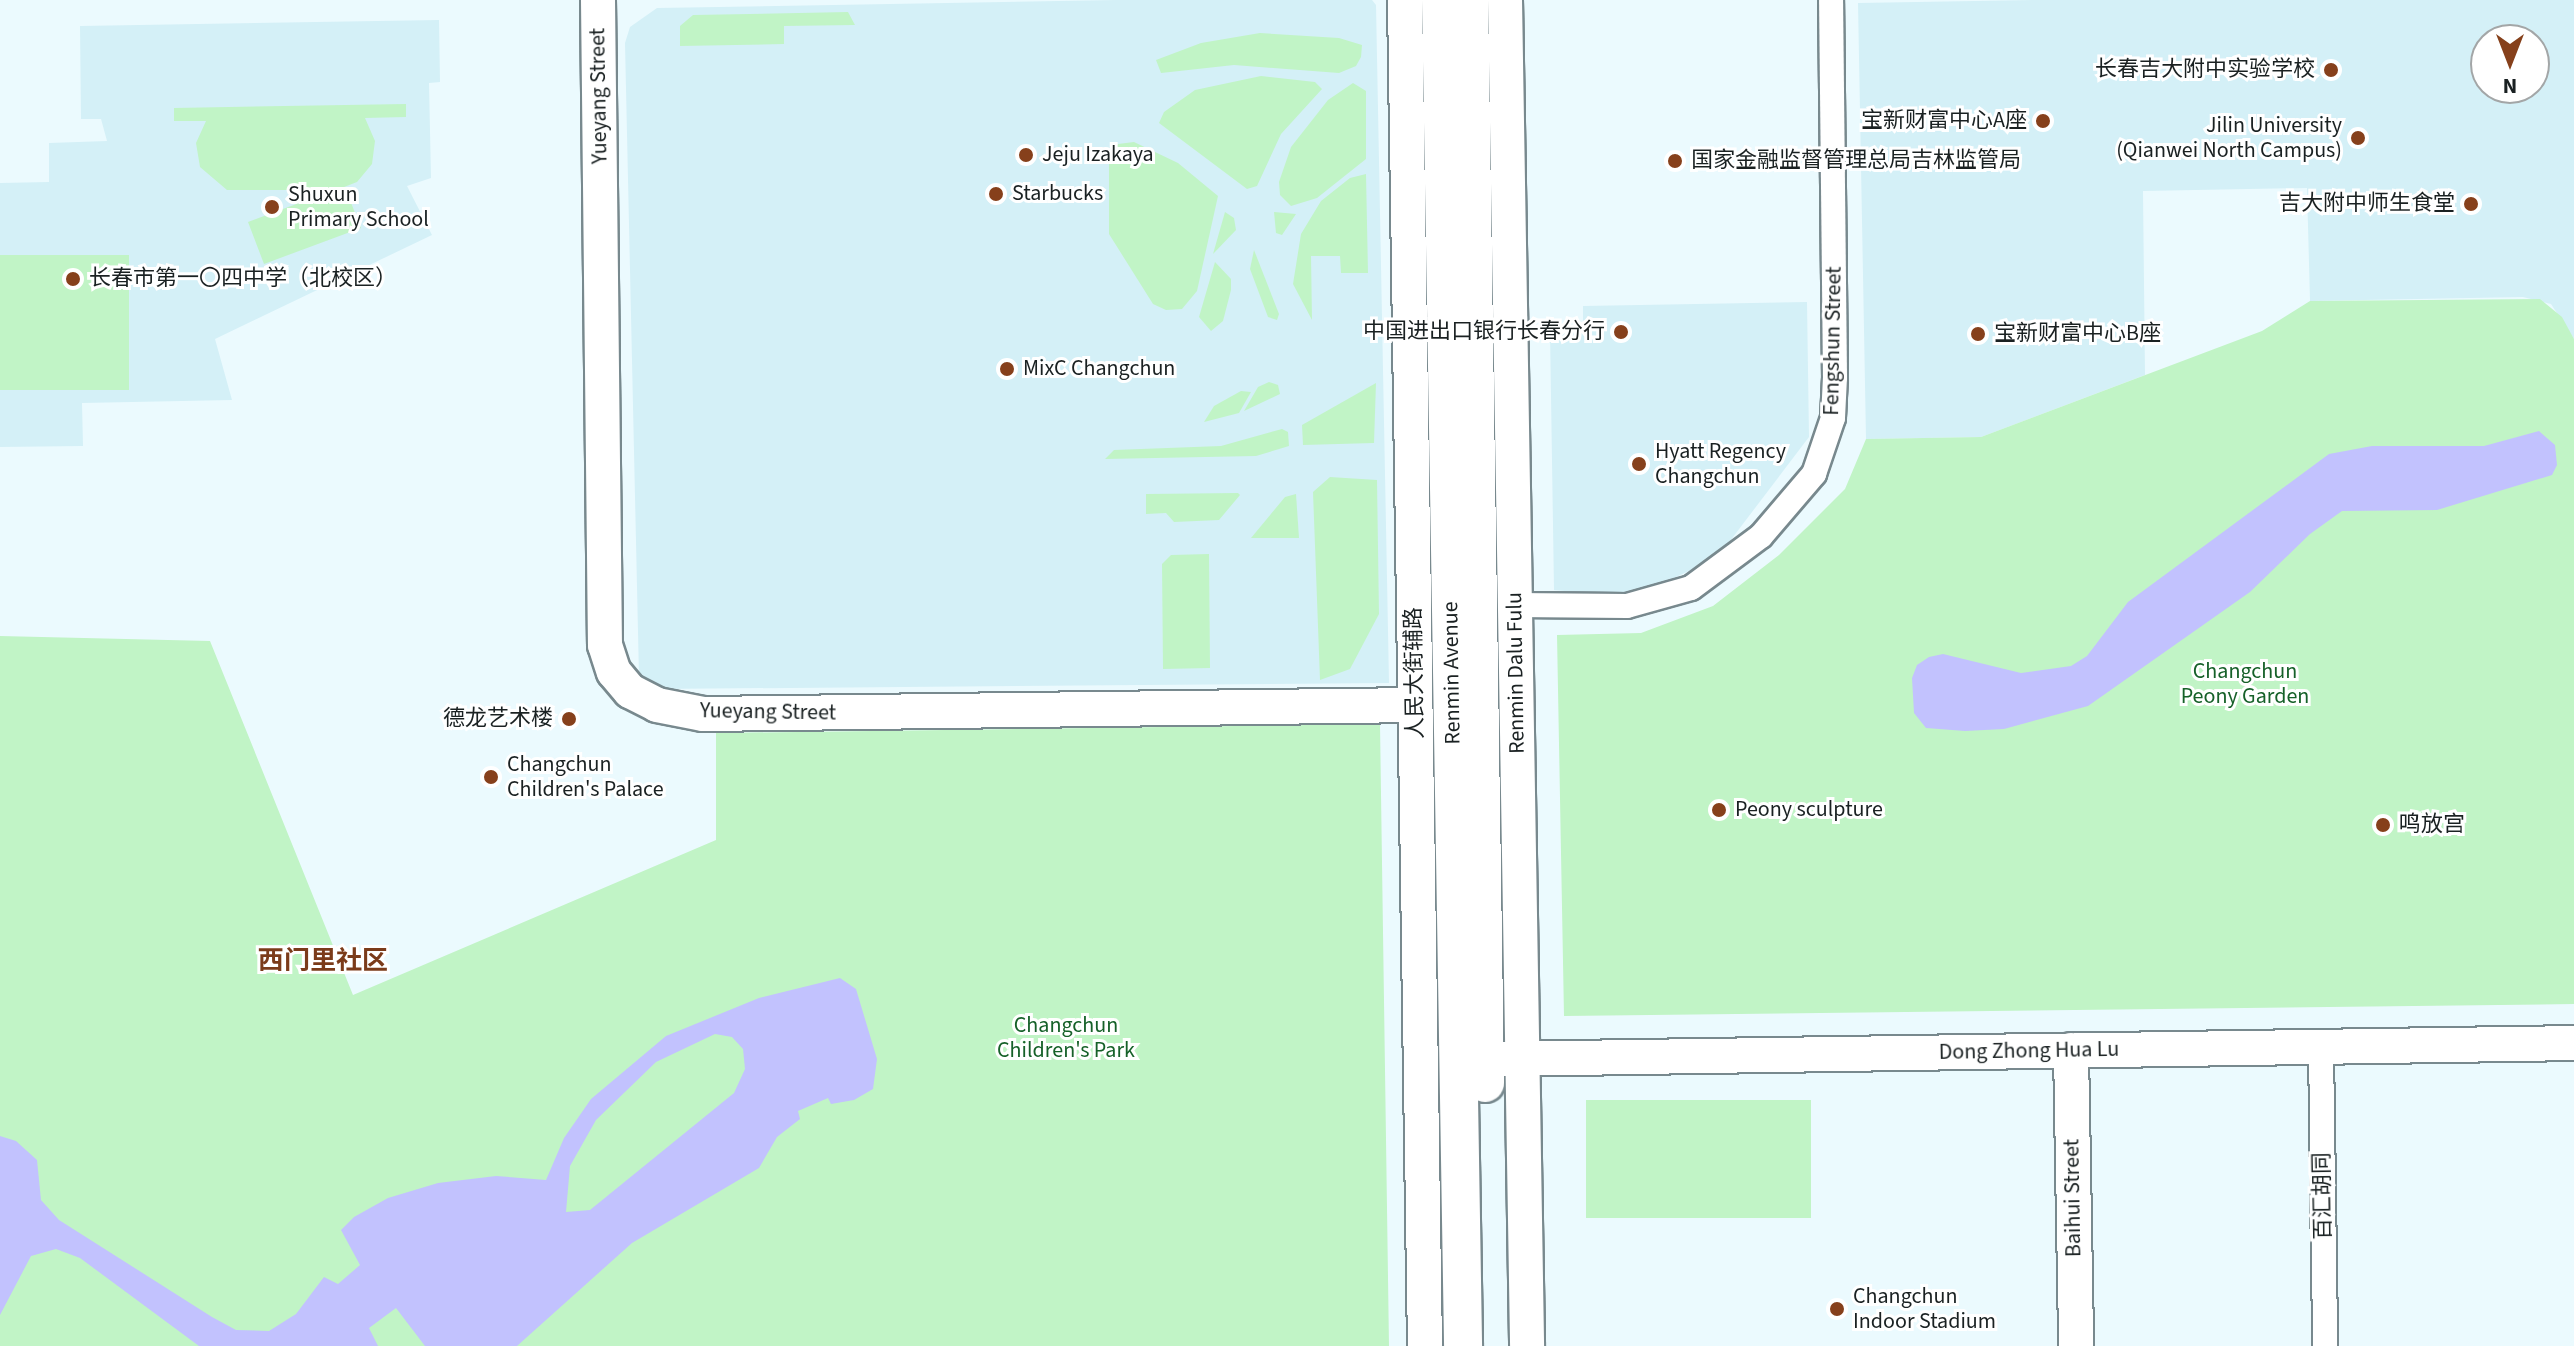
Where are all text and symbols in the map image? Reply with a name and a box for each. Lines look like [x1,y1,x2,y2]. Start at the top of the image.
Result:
north arrow [2470,24,2550,104]
street label: Yueyang Street [585,28,613,164]
place label: 长春吉大附中实验学校 [2095,57,2315,83]
marker: 长春吉大附中实验学校 [2322,61,2340,79]
text: N [2503,70,2517,102]
place label: 宝新财富中心A座 [1861,108,2027,134]
marker: 宝新财富中心A座 [2034,112,2052,130]
place label: Jilin University (Qianwei North Campus) [2116,112,2342,164]
marker: Jilin University (Qianwei North Campus) [2349,129,2367,147]
place label: Jeju Izakaya [1042,142,1154,168]
marker: Jeju Izakaya [1017,146,1035,164]
place label: 国家金融监督管理总局吉林监管局 [1691,148,2021,174]
marker: 国家金融监督管理总局吉林监管局 [1666,152,1684,170]
place label: Shuxun Primary School [288,181,429,232]
place label: Starbucks [1012,181,1103,207]
marker: Starbucks [987,185,1005,203]
place label: 吉大附中师生食堂 [2279,191,2455,217]
marker: 吉大附中师生食堂 [2462,195,2480,213]
marker: Shuxun Primary School [263,198,281,216]
place label: 长春市第一〇四中学（北校区） [89,266,397,292]
street label: Fengshun Street [1818,266,1848,416]
marker: 长春市第一〇四中学（北校区） [64,270,82,288]
place label: 中国进出口银行长春分行 [1363,319,1605,345]
place label: 宝新财富中心B座 [1994,321,2161,347]
marker: 中国进出口银行长春分行 [1612,323,1630,341]
marker: 宝新财富中心B座 [1969,325,1987,343]
place label: MixC Changchun [1023,356,1175,382]
marker: MixC Changchun [998,360,1016,378]
place label: Hyatt Regency Changchun [1655,438,1786,490]
marker: Hyatt Regency Changchun [1630,455,1648,473]
street label: Renmin Dalu Fulu [1501,592,1531,754]
street label: Renmin Avenue [1438,601,1466,745]
street label: 人民大街辅路 [1401,607,1429,739]
park label: Changchun Peony Garden [2181,658,2309,710]
street label: Yueyang Street [700,698,836,726]
place label: 德龙艺术楼 [443,706,553,732]
marker: 德龙艺术楼 [560,710,578,728]
place label: Changchun Children's Palace [507,751,664,802]
marker: Changchun Children's Palace [482,768,500,786]
place label: Peony sculpture [1735,797,1883,823]
marker: Peony sculpture [1710,801,1728,819]
place label: 鸣放宫 [2399,812,2465,838]
marker: 鸣放宫 [2374,816,2392,834]
district label: 西门里社区 [258,945,388,977]
park label: Changchun Children's Park [997,1012,1135,1064]
street label: Dong Zhong Hua Lu [1939,1036,2119,1066]
street label: Baihui Street [2059,1139,2087,1257]
street label: 百汇胡同 [2309,1152,2337,1240]
place label: Changchun Indoor Stadium [1853,1283,1996,1334]
marker: Changchun Indoor Stadium [1828,1300,1846,1318]

